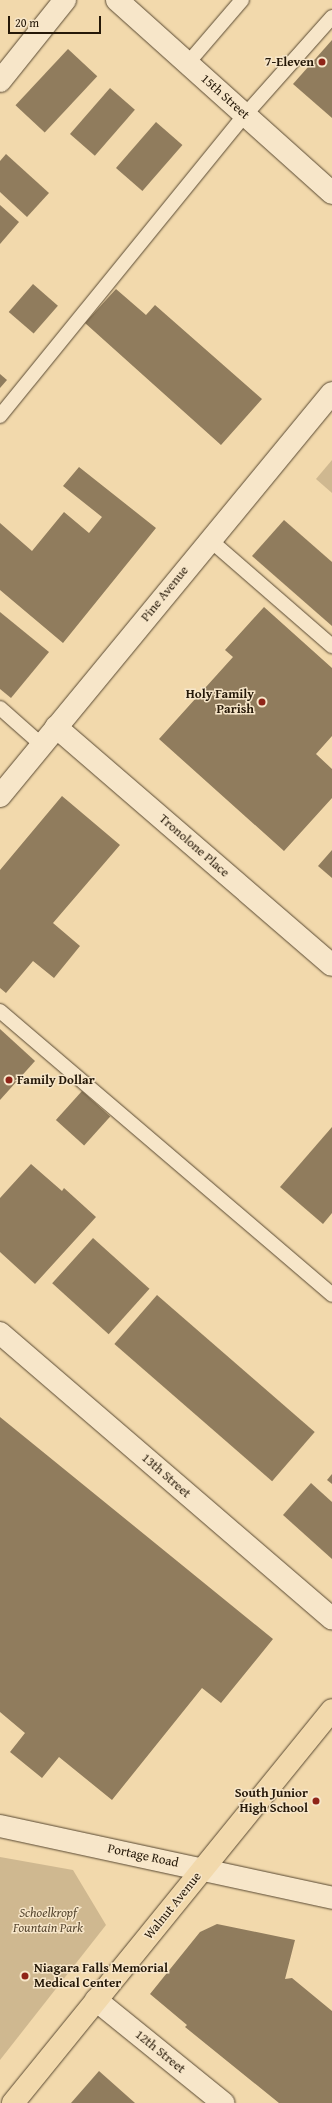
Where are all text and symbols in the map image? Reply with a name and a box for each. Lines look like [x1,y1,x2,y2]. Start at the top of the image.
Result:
scale bar [10,8,103,34]
text: 20 m [15,14,39,31]
place label: 7-Eleven [265,54,314,70]
marker: 7-Eleven [317,57,327,67]
street label: 15th Street [197,71,253,123]
street label: Pine Avenue [138,563,192,625]
place label: Holy Family Parish [186,687,254,718]
marker: Holy Family Parish [257,697,267,707]
street label: Tronolone Place [156,811,232,881]
place label: Family Dollar [17,1072,95,1088]
marker: Family Dollar [4,1075,14,1085]
street label: 13th Street [138,1450,194,1502]
place label: South Junior High School [235,1786,308,1817]
marker: South Junior High School [311,1796,321,1806]
street label: Portage Road [106,1841,180,1871]
street label: Walnut Avenue [141,1869,205,1943]
park label: Schoelkropf Fountain Park [13,1906,83,1937]
place label: Niagara Falls Memorial Medical Center [34,1961,168,1992]
marker: Niagara Falls Memorial Medical Center [19,1970,31,1982]
street label: 12th Street [132,2027,188,2077]

